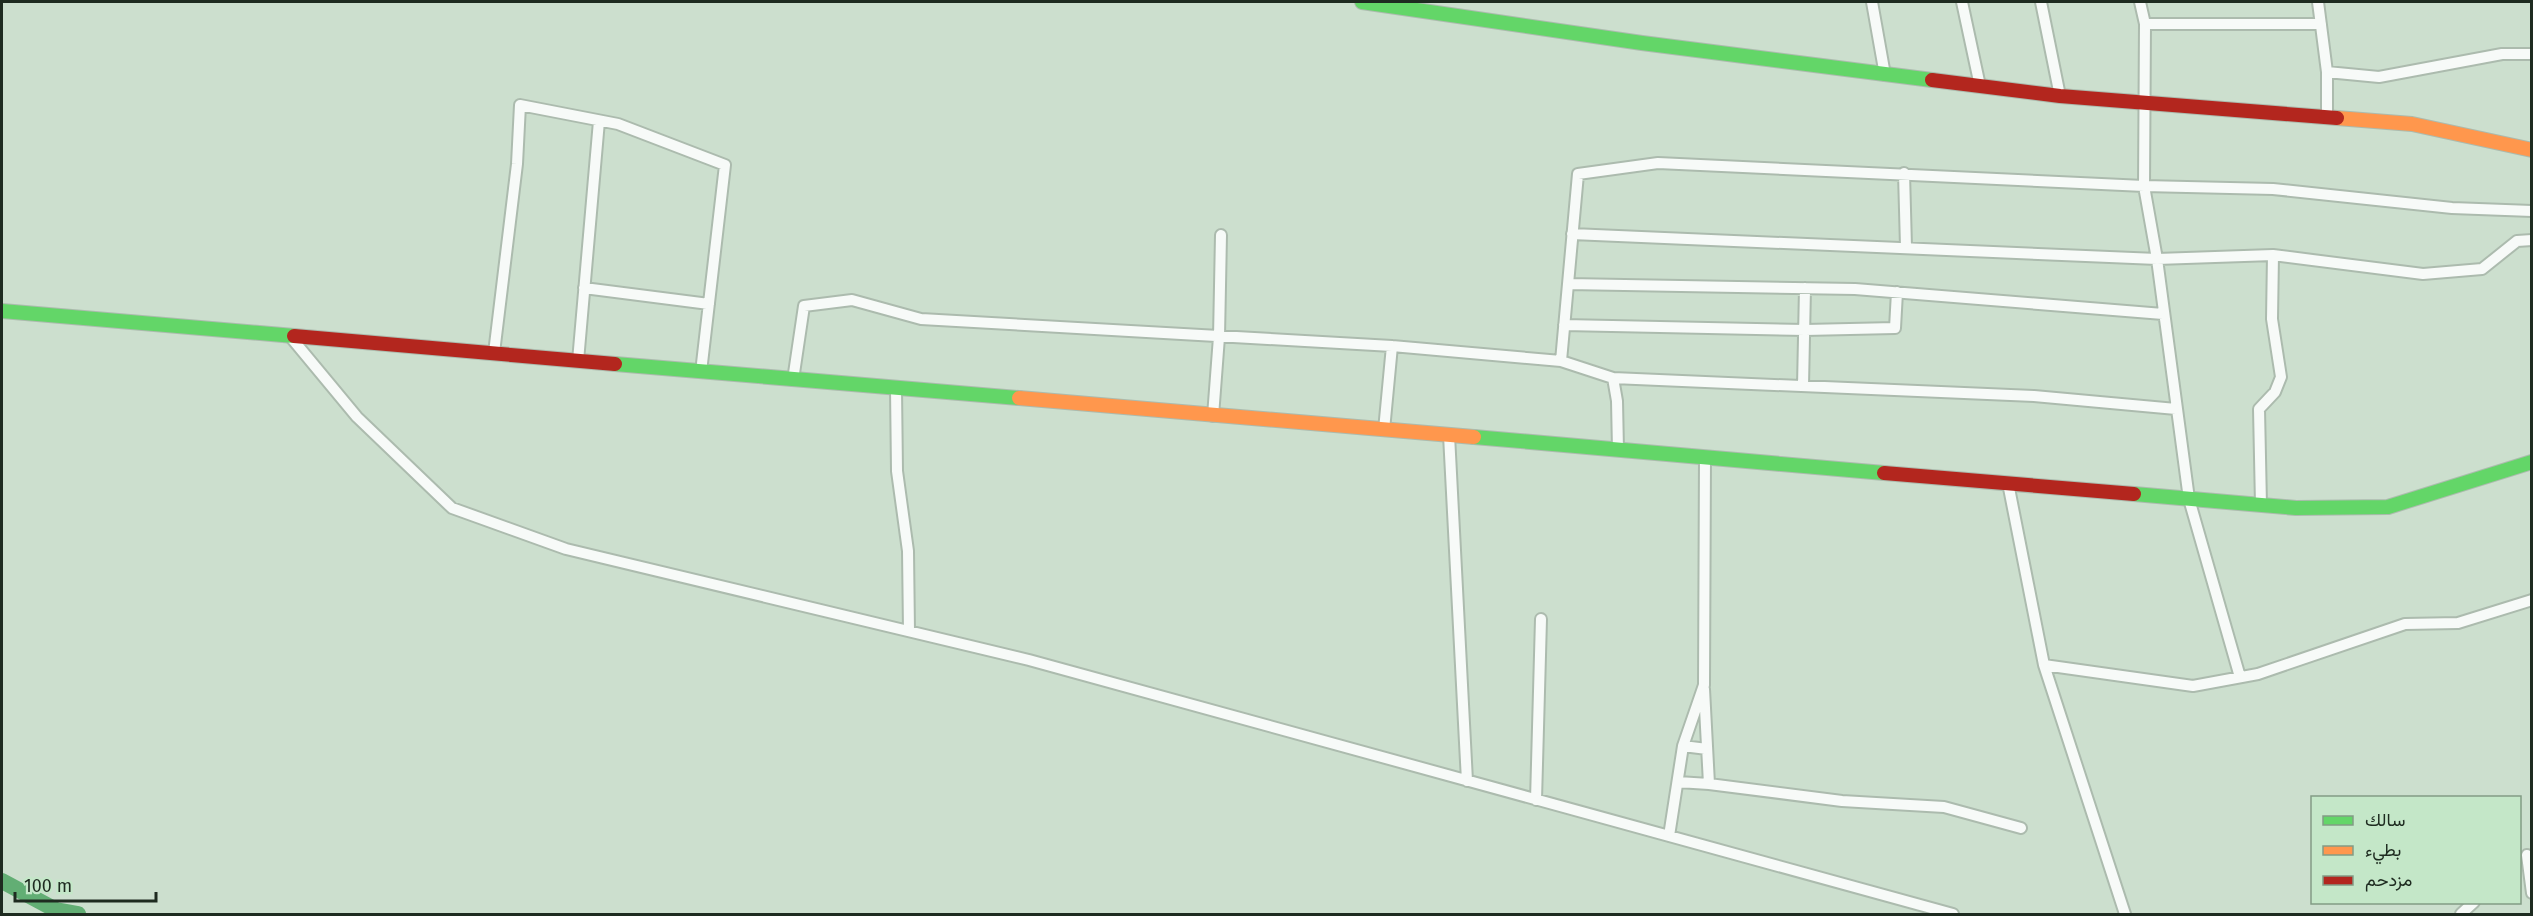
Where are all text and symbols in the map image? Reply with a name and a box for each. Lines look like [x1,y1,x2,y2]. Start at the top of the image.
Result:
legend [2311,796,2521,904]
text: سالك [2365,809,2405,831]
text: بطيء [2365,839,2401,865]
scale bar [15,865,156,903]
text: مزدحم [2365,869,2412,892]
text: 100 m [24,875,72,897]

